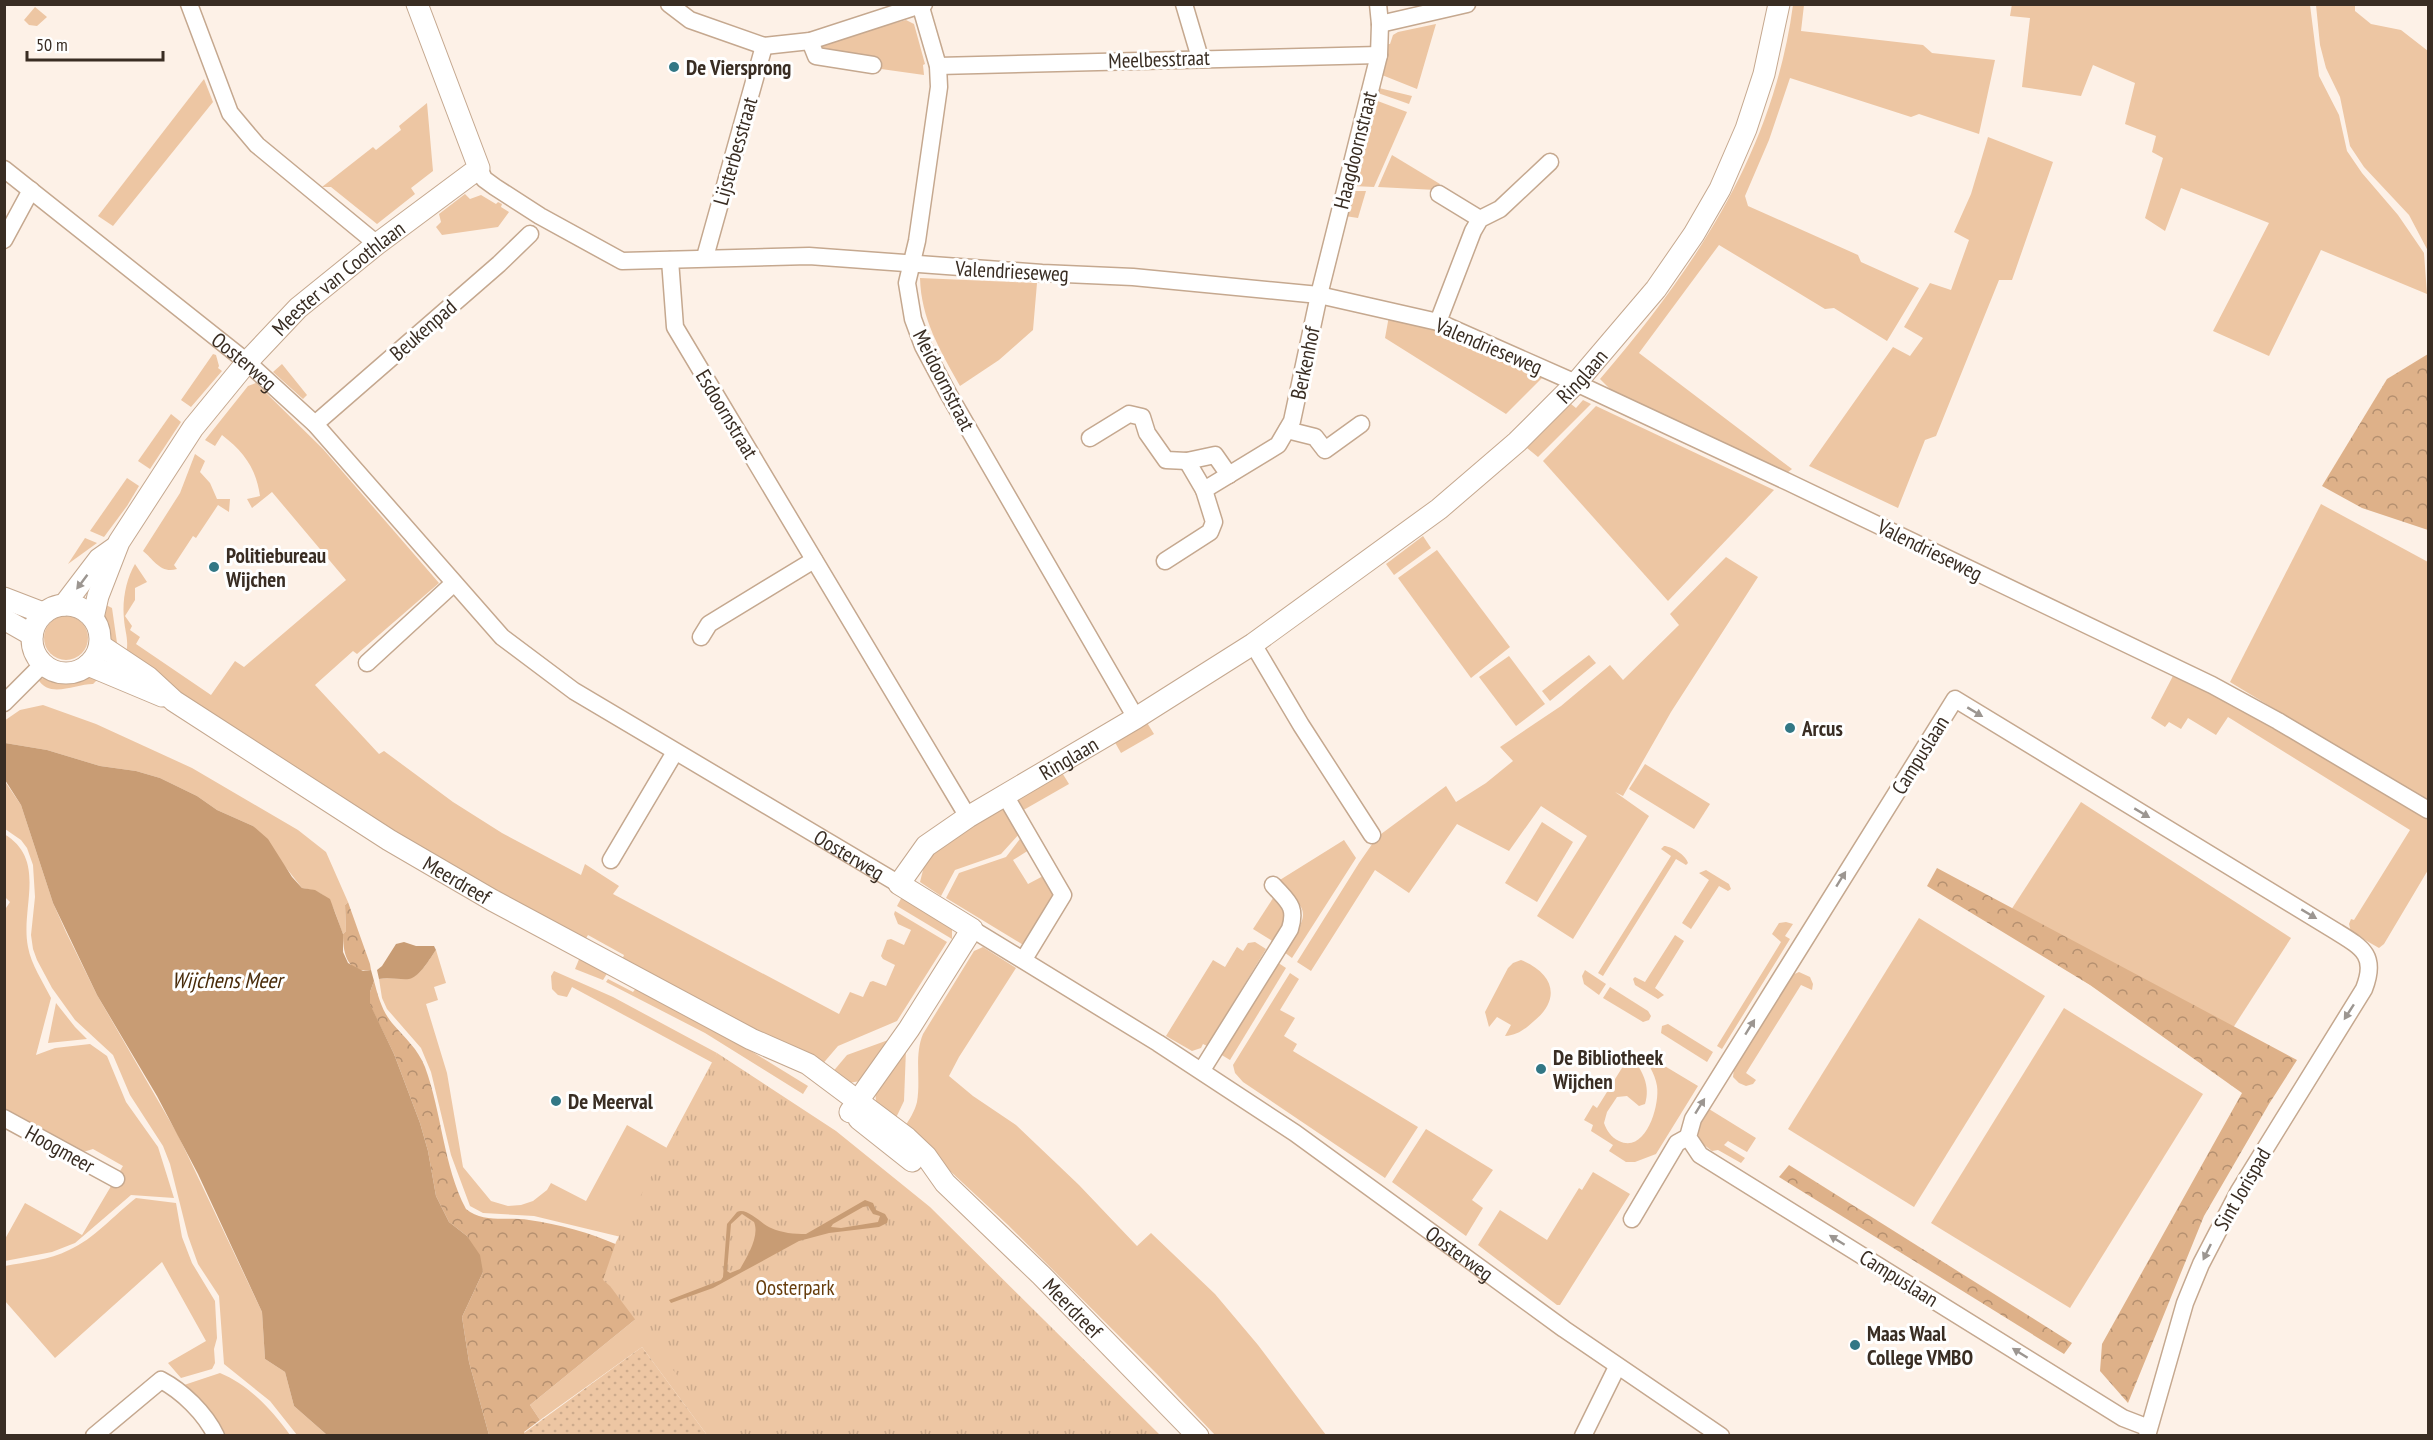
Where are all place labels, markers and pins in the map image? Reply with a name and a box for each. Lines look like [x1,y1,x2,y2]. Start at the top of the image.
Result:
place label: De Viersprong [686,54,791,81]
marker: De Viersprong [667,60,681,74]
place label: Politiebureau Wijchen [225,542,326,593]
marker: Politiebureau Wijchen [207,560,221,574]
place label: Arcus [1801,715,1843,742]
marker: Arcus [1783,721,1797,735]
place label: De Bibliotheek Wijchen [1552,1044,1664,1095]
marker: De Bibliotheek Wijchen [1534,1062,1548,1076]
place label: De Meerval [568,1088,654,1115]
marker: De Meerval [549,1094,563,1108]
place label: Maas Waal College VMBO [1867,1320,1973,1371]
marker: Maas Waal College VMBO [1848,1338,1862,1352]

